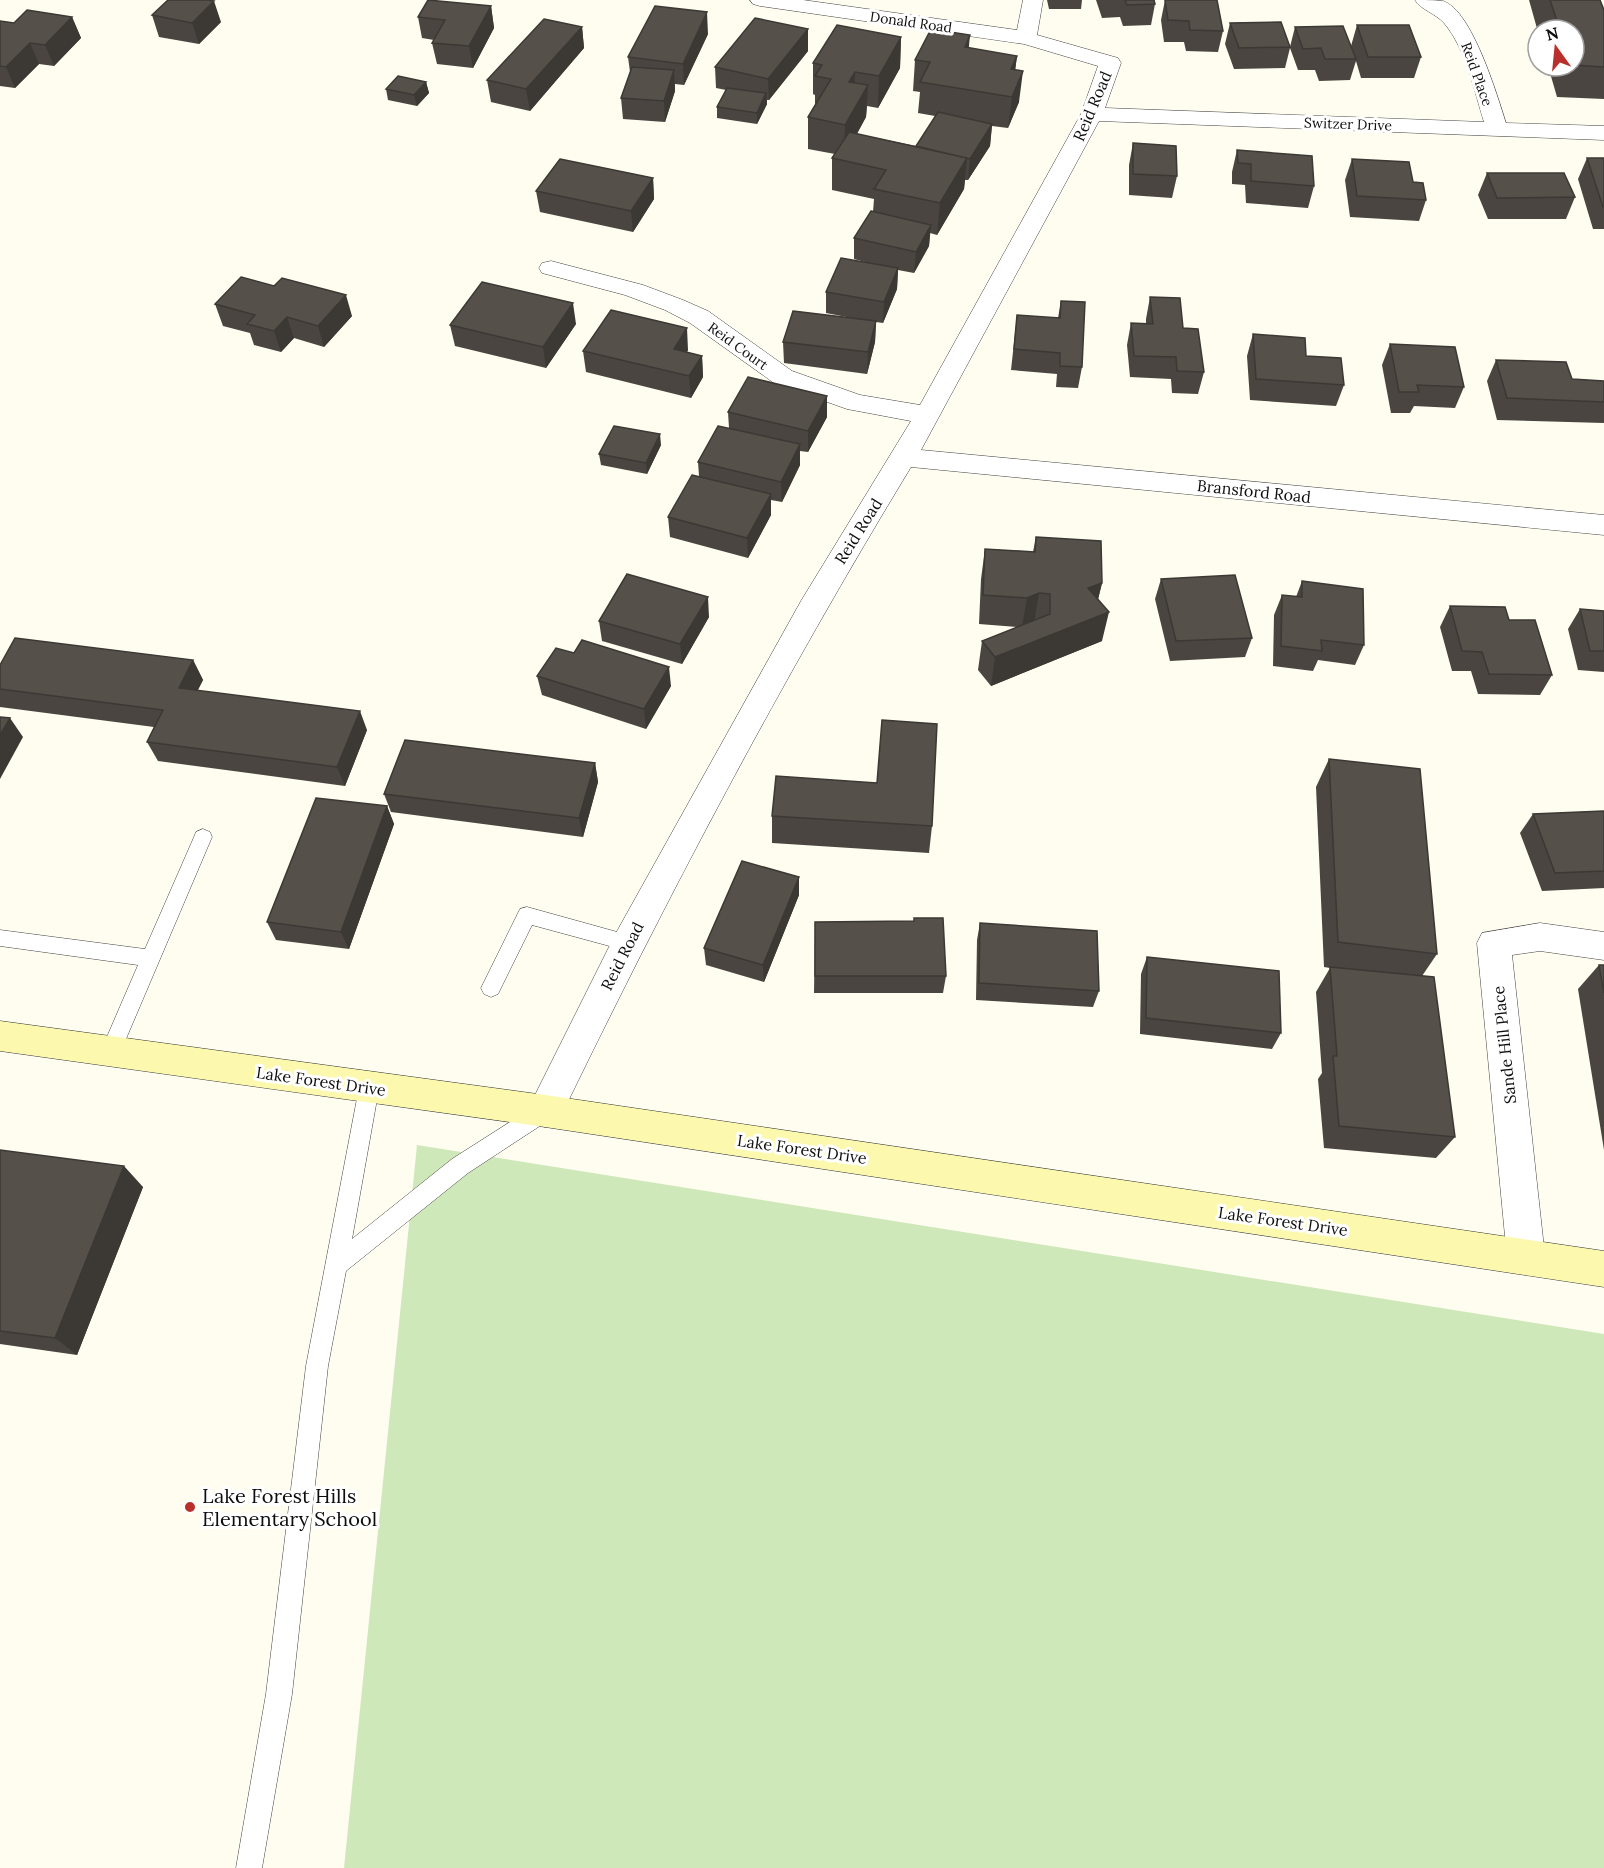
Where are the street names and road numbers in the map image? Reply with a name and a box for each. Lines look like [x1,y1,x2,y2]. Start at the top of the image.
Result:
street label: Donald Road [869,7,953,37]
street label: Reid Place [1457,40,1497,109]
street label: Reid Road [1068,68,1116,144]
street label: Switzer Drive [1304,113,1393,135]
street label: Reid Court [704,318,772,374]
street label: Bransford Road [1196,475,1312,507]
street label: Reid Road [830,494,886,568]
street label: Reid Road [596,918,648,994]
street label: Sande Hill Place [1488,985,1520,1105]
street label: Lake Forest Drive [255,1062,387,1100]
street label: Lake Forest Drive [736,1130,868,1168]
street label: Lake Forest Drive [1217,1202,1349,1240]

